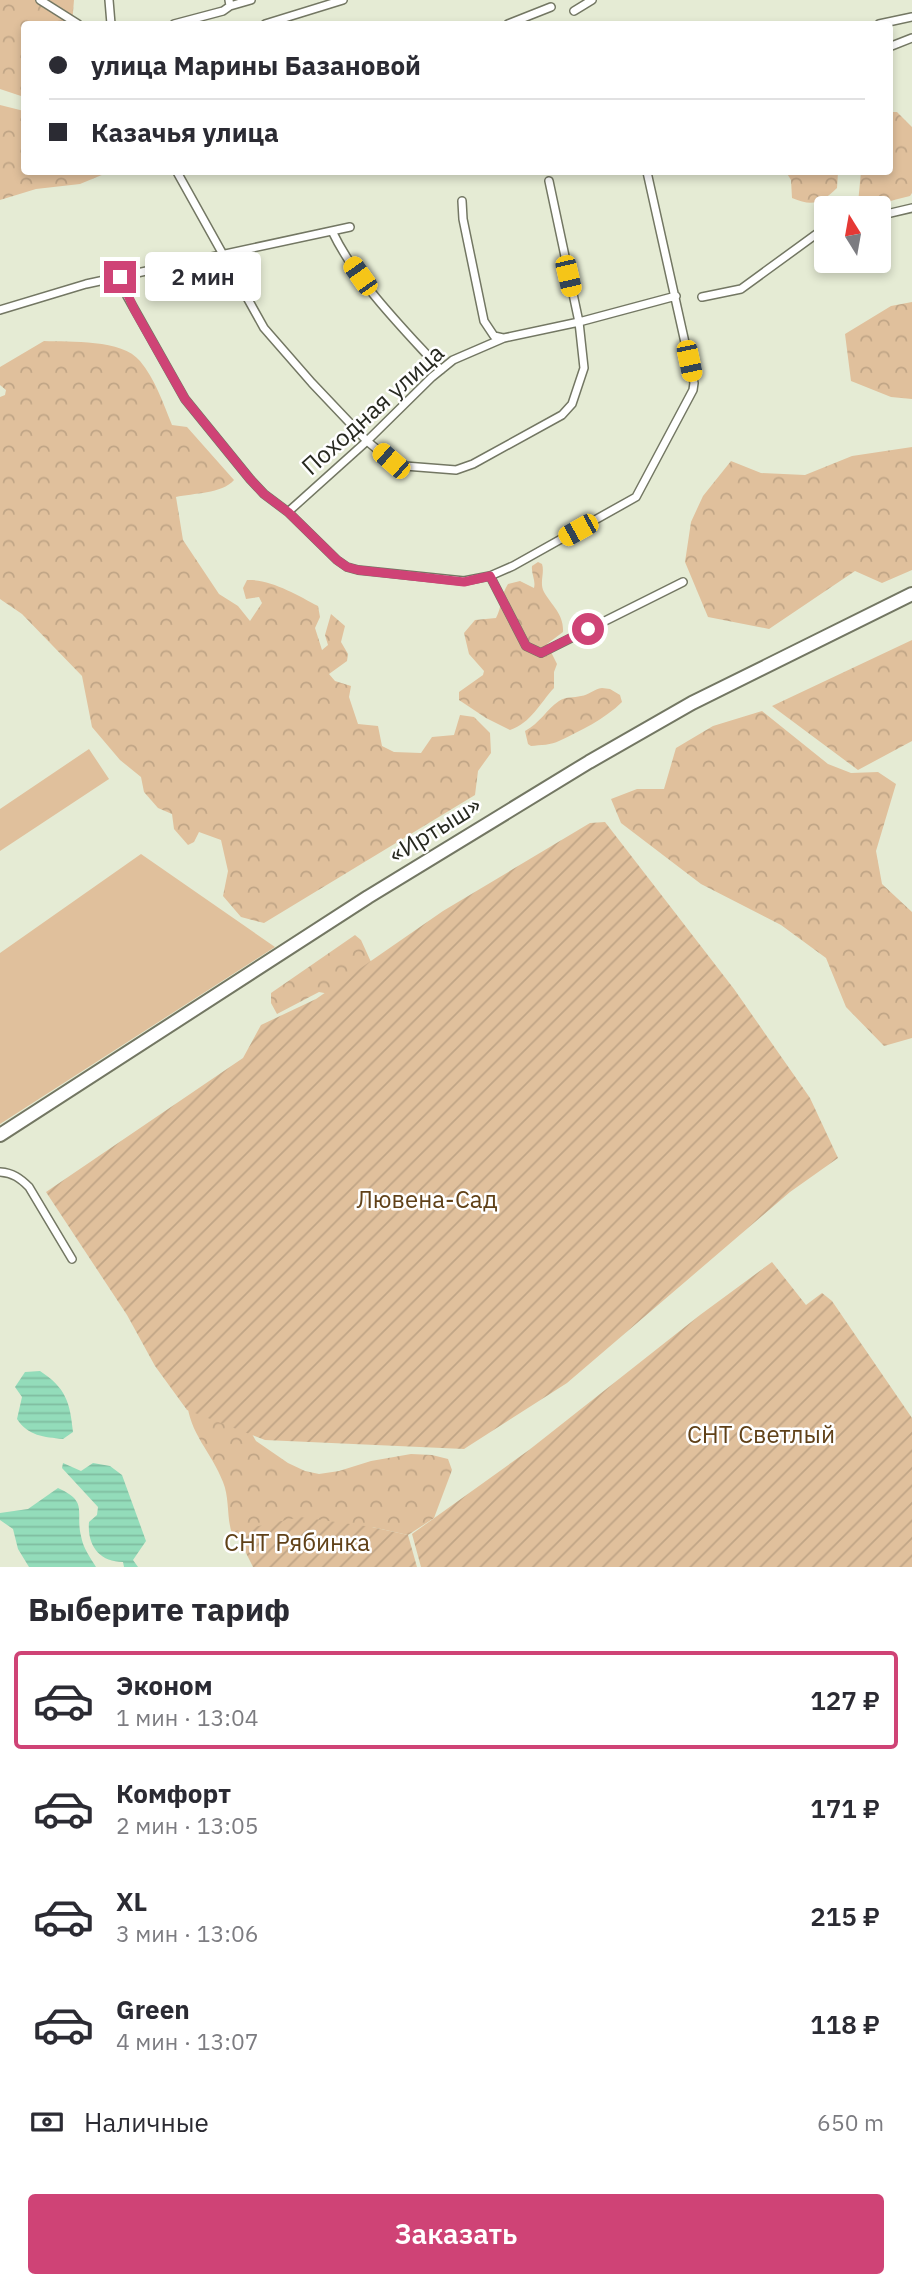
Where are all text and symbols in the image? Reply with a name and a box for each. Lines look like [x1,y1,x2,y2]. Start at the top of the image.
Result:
text: улица Марины Базановой [91,48,421,82]
text: Казачья улица [91,115,279,149]
north arrow [814,196,891,273]
map controls [814,196,891,273]
callout: 2 мин [144,252,260,302]
car [340,253,381,299]
car [554,253,583,299]
route end [104,261,136,293]
text: 2 мин [171,261,235,291]
street label: Походная улица [294,337,451,482]
car [675,338,704,384]
car [369,439,414,483]
car [555,511,602,549]
route start [572,613,604,645]
street label: «Иртыш» [382,788,487,870]
park label: Лювена-Сад [356,1183,498,1215]
park label: СНТ Светлый [687,1418,835,1450]
park label: СНТ Рябинка [224,1526,370,1558]
text: Выберите тариф [28,1588,290,1630]
text: Эконом [116,1668,213,1702]
icon: car [32,1669,95,1732]
text: 127 ₽ [810,1683,880,1717]
text: 1 мин · 13:04 [116,1702,259,1732]
text: Комфорт [116,1776,231,1810]
icon: car [32,1777,95,1840]
text: 171 ₽ [810,1791,880,1825]
text: 2 мин · 13:05 [116,1810,259,1840]
text: XL [116,1884,147,1918]
icon: car [32,1885,95,1948]
text: 215 ₽ [810,1899,880,1933]
text: 3 мин · 13:06 [116,1918,259,1948]
text: Green [116,1992,190,2026]
icon: car [32,1993,95,2056]
text: 118 ₽ [810,2007,880,2041]
text: 4 мин · 13:07 [116,2026,259,2056]
icon: cash [28,2103,66,2141]
text: Наличные [84,2105,209,2139]
text: 650 m [817,2107,884,2137]
button: Заказать [28,2194,884,2274]

